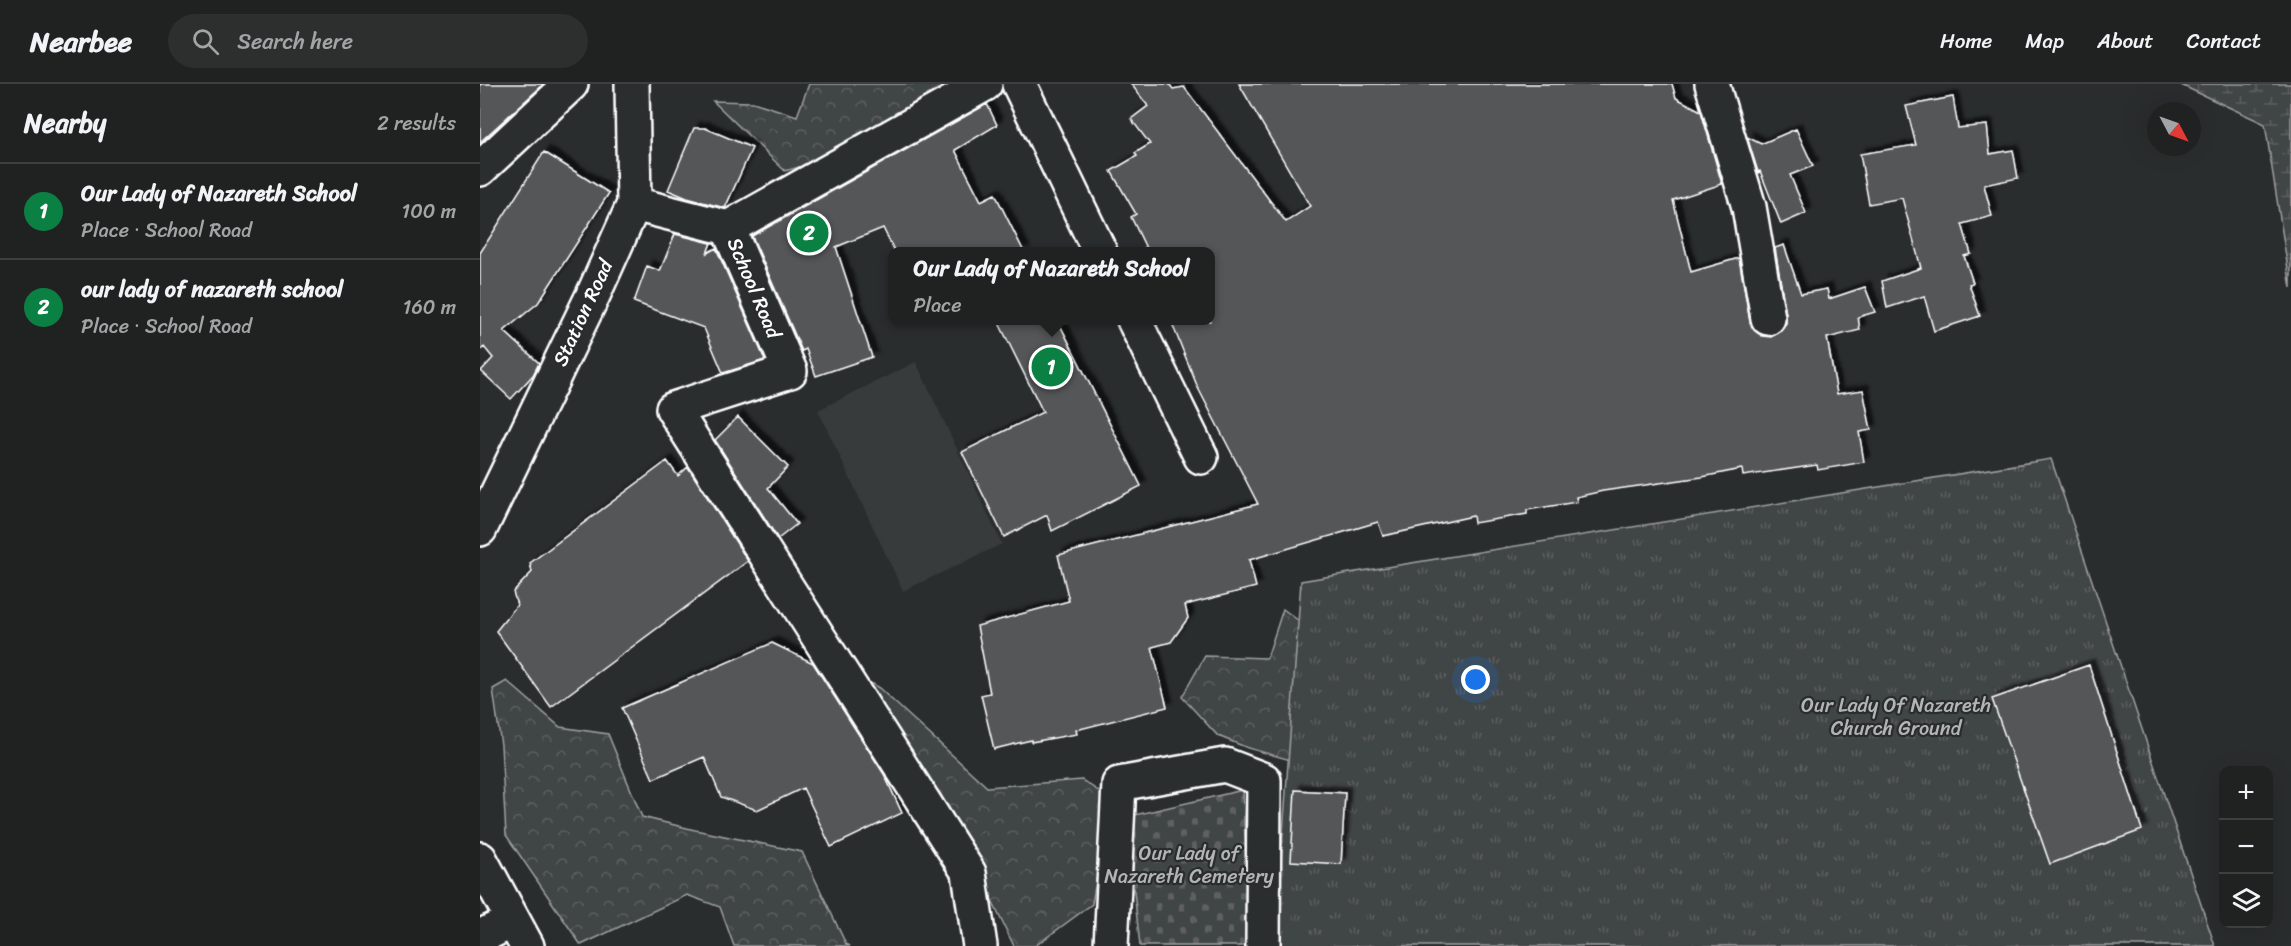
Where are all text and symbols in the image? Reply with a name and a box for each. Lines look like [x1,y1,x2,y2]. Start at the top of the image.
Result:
search box [168,14,588,68]
text: Nearbee [30,17,132,66]
text: Search here [237,22,353,61]
text: Home [1940,22,1992,60]
text: Map [2025,22,2064,60]
text: About [2097,22,2154,60]
text: Contact [2187,22,2261,60]
icon: search [189,25,222,58]
text: Nearby [24,100,106,146]
north arrow [2147,102,2201,156]
text: 2 results [377,106,456,141]
text: Our Lady of Nazareth School [81,174,357,213]
text: 1 [39,194,48,229]
text: 100 m [402,194,456,229]
pin: 2 [790,210,828,256]
text: Place · School Road [81,213,252,248]
street label: School Road [717,232,792,345]
popup [888,247,1215,325]
text: Our Lady of Nazareth School [913,249,1190,288]
street label: Station Road [543,252,624,372]
text: our lady of nazareth school [81,270,343,309]
text: Place [913,288,962,323]
text: 2 [38,290,49,325]
text: 160 m [403,290,456,325]
text: Place · School Road [81,309,252,344]
pin: 1 [1032,344,1070,390]
your location [1461,665,1490,694]
park label: Our Lady Of Nazareth Church Ground [1801,688,1991,746]
map controls [2219,766,2273,928]
button: + [2219,766,2273,820]
button: − [2219,820,2273,874]
park label: Our Lady of Nazareth Cemetery [1104,836,1274,894]
button: layers [2219,874,2273,928]

